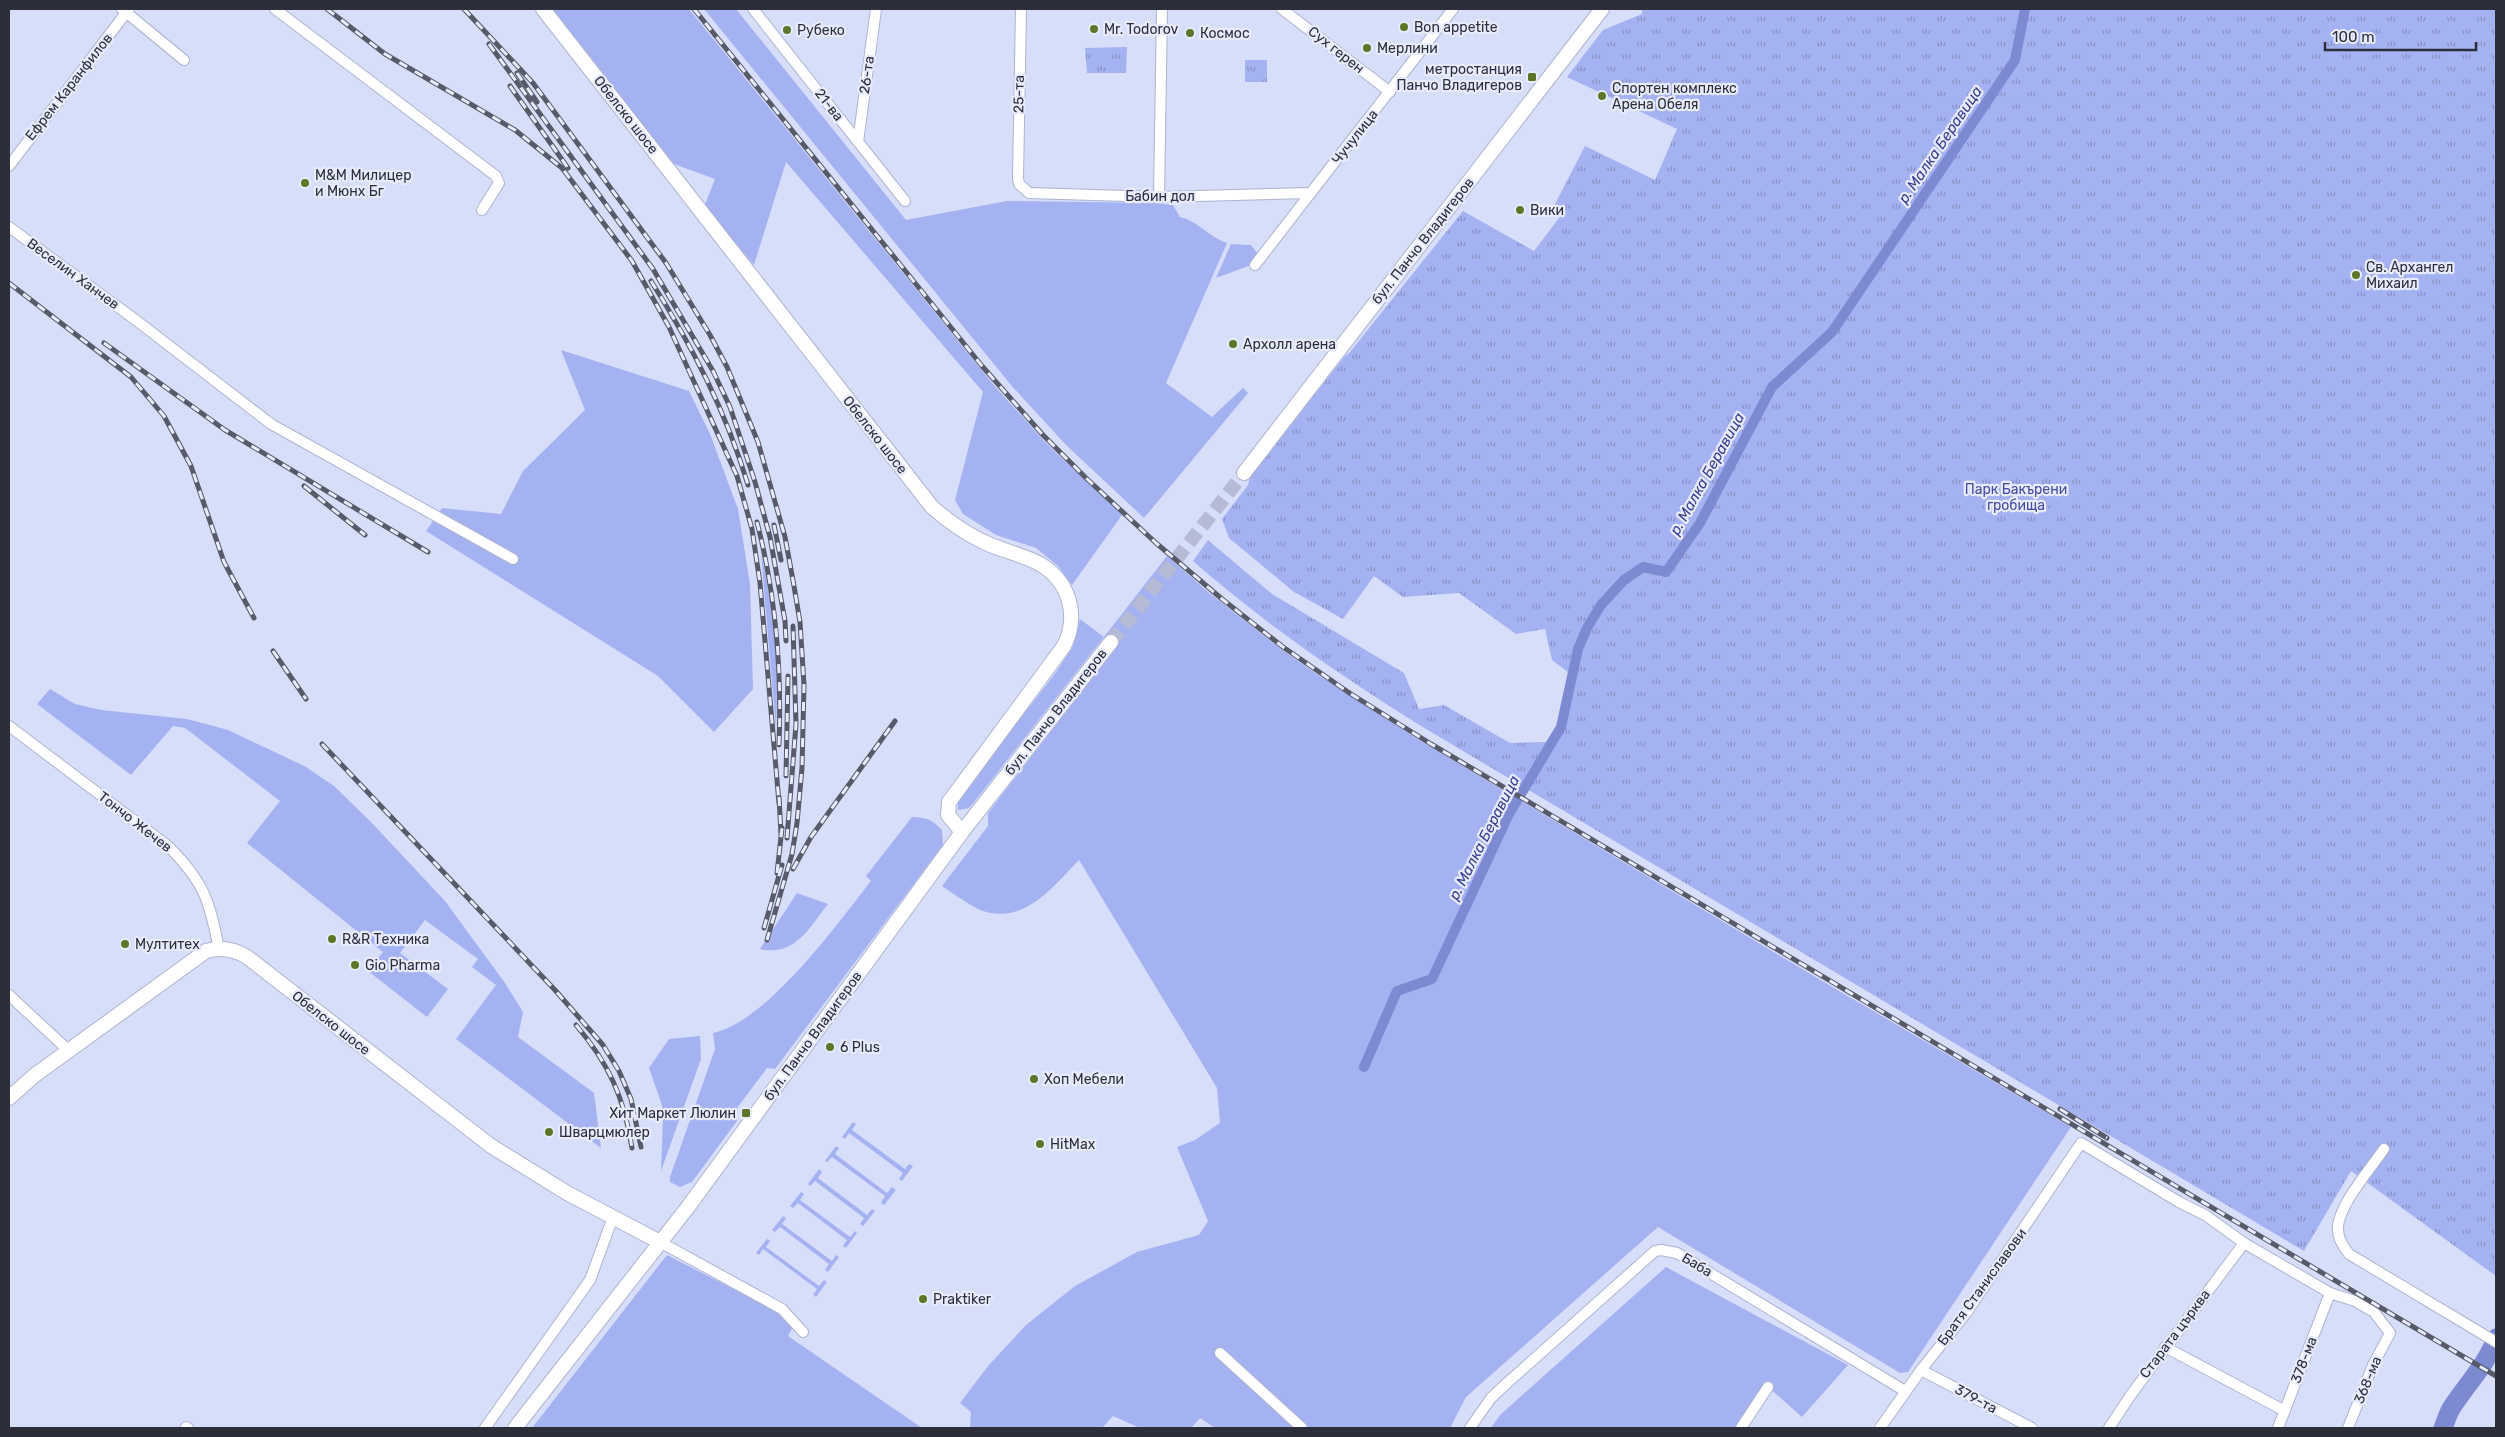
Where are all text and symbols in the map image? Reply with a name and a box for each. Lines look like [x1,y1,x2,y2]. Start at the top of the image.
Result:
place label: Bon appetite [1414,19,1498,36]
scale bar [2325,20,2476,52]
place label: Mr. Todorov [1104,21,1178,38]
marker: Bon appetite [1398,21,1410,33]
place label: Рубеко [797,22,845,39]
marker: Mr. Todorov [1088,23,1100,35]
street label: Сух герен [1305,23,1367,77]
marker: Рубеко [781,24,793,36]
place label: Космос [1200,25,1250,42]
marker: Космос [1184,27,1196,39]
text: 100 m [2332,28,2374,46]
street label: Ефрем Каранфилов [22,30,116,144]
place label: Мерлини [1377,40,1438,57]
marker: Мерлини [1361,42,1373,54]
street label: 26-та [856,55,878,95]
place label: метростанция Панчо Владигеров [1397,61,1522,94]
marker: метростанция Панчо Владигеров [1526,71,1538,83]
street label: Обелско шосе [590,73,662,158]
street label: 25-та [1010,75,1028,113]
place label: Спортен комплекс Арена Обеля [1612,80,1737,113]
water label: р. Малка Беравица [1894,83,1986,207]
street label: 21-ва [811,85,847,125]
marker: Спортен комплекс Арена Обеля [1596,90,1608,102]
street label: Чучулица [1328,106,1382,168]
place label: М&M Mилицер и Мюнх Бг [315,167,412,200]
street label: бул. Панчо Владигеров [1368,174,1478,308]
marker: М&M Mилицер и Мюнх Бг [299,177,311,189]
street label: Бабин дол [1125,188,1195,205]
place label: Вики [1530,202,1564,219]
marker: Вики [1514,204,1526,216]
street label: Веселин Ханчев [24,235,123,313]
place label: Св. Архангел Михаил [2366,259,2453,292]
marker: Св. Архангел Михаил [2350,269,2362,281]
place label: Архолл арена [1243,336,1336,353]
marker: Архолл арена [1227,338,1239,350]
street label: Обелско шосе [839,393,911,478]
water label: р. Малка Беравица [1666,409,1748,539]
park label: Парк Бакърени гробища [1965,481,2067,514]
street label: бул. Панчо Владигеров [1001,645,1111,779]
water label: р. Малка Беравица [1445,772,1523,903]
street label: Тончо Жечев [95,788,175,856]
place label: R&R Техника [342,931,429,948]
marker: R&R Техника [326,933,338,945]
place label: Мултитех [135,936,200,953]
marker: Мултитех [119,938,131,950]
place label: Gio Pharma [365,957,440,974]
marker: Gio Pharma [349,959,361,971]
street label: бул. Панчо Владигеров [760,968,866,1104]
street label: Обелско шосе [289,987,374,1059]
place label: 6 Plus [840,1039,880,1056]
marker: 6 Plus [824,1041,836,1053]
place label: Хоп Мебели [1044,1071,1124,1088]
marker: Хоп Мебели [1028,1073,1040,1085]
place label: Хит Маркет Люлин [609,1105,736,1122]
marker: Хит Маркет Люлин [740,1107,752,1119]
place label: Шварцмюлер [559,1124,650,1141]
marker: Шварцмюлер [543,1126,555,1138]
place label: HitMax [1050,1136,1096,1153]
marker: HitMax [1034,1138,1046,1150]
street label: Братя Станиславови [1934,1225,2030,1349]
street label: Баба [1679,1249,1715,1281]
street label: Старата църква [2136,1286,2214,1382]
place label: Praktiker [933,1291,992,1308]
marker: Praktiker [917,1293,929,1305]
street label: 378-ма [2287,1334,2321,1386]
street label: 368-ма [2350,1354,2386,1406]
street label: 379-та [1952,1381,2000,1417]

